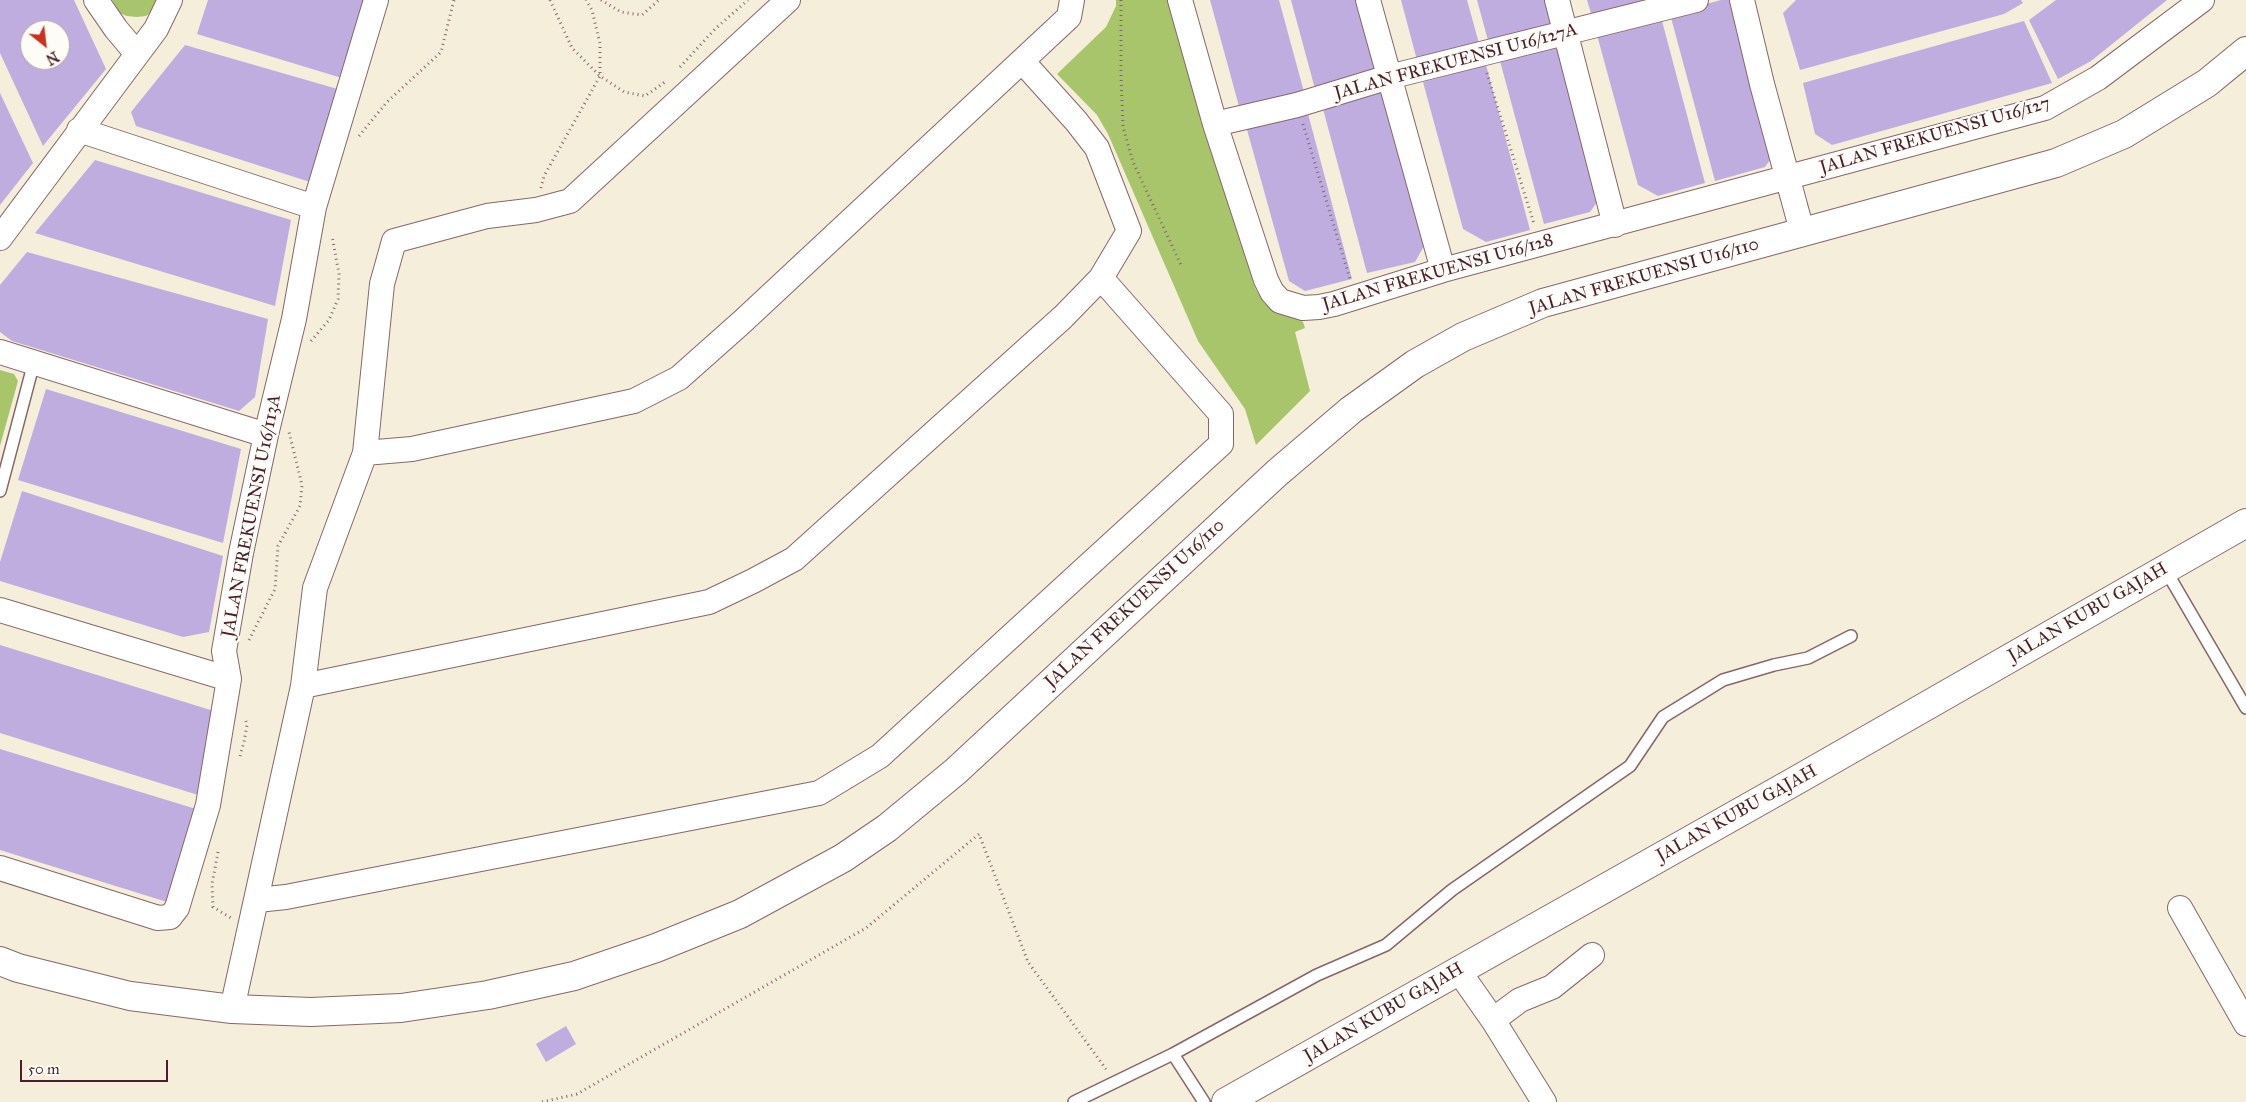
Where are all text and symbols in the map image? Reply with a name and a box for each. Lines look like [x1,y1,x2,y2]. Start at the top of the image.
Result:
street label: JALAN FREKUENSI U16/127A [1332,19,1580,105]
north arrow [20,20,70,70]
text: N [43,47,61,68]
street label: JALAN FREKUENSI U16/127 [1817,93,2053,179]
street label: JALAN FREKUENSI U16/128 [1320,230,1556,316]
street label: JALAN FREKUENSI U16/110 [1527,234,1761,320]
street label: JALAN FREKUENSI U16/113A [218,393,286,639]
street label: JALAN FREKUENSI U16/110 [1041,515,1229,693]
street label: JALAN KUBU GAJAH [2004,559,2172,667]
street label: JALAN KUBU GAJAH [1653,761,1821,867]
street label: JALAN KUBU GAJAH [1300,959,1468,1067]
scale bar [22,1050,170,1082]
text: 50 m [28,1060,60,1078]

